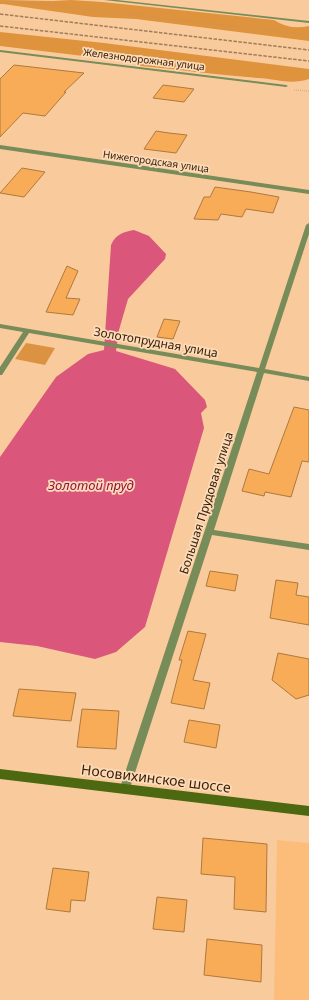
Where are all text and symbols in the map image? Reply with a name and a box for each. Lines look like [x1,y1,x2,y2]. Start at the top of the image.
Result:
street label: Железнодорожная улица [82,45,206,73]
street label: Нижегородская улица [102,147,210,175]
street label: Золотопрудная улица [93,323,219,361]
street label: Большая Прудовая улица [175,430,237,576]
water label: Золотой пруд [47,476,134,494]
street label: Носовихинское шоссе [80,759,232,797]

